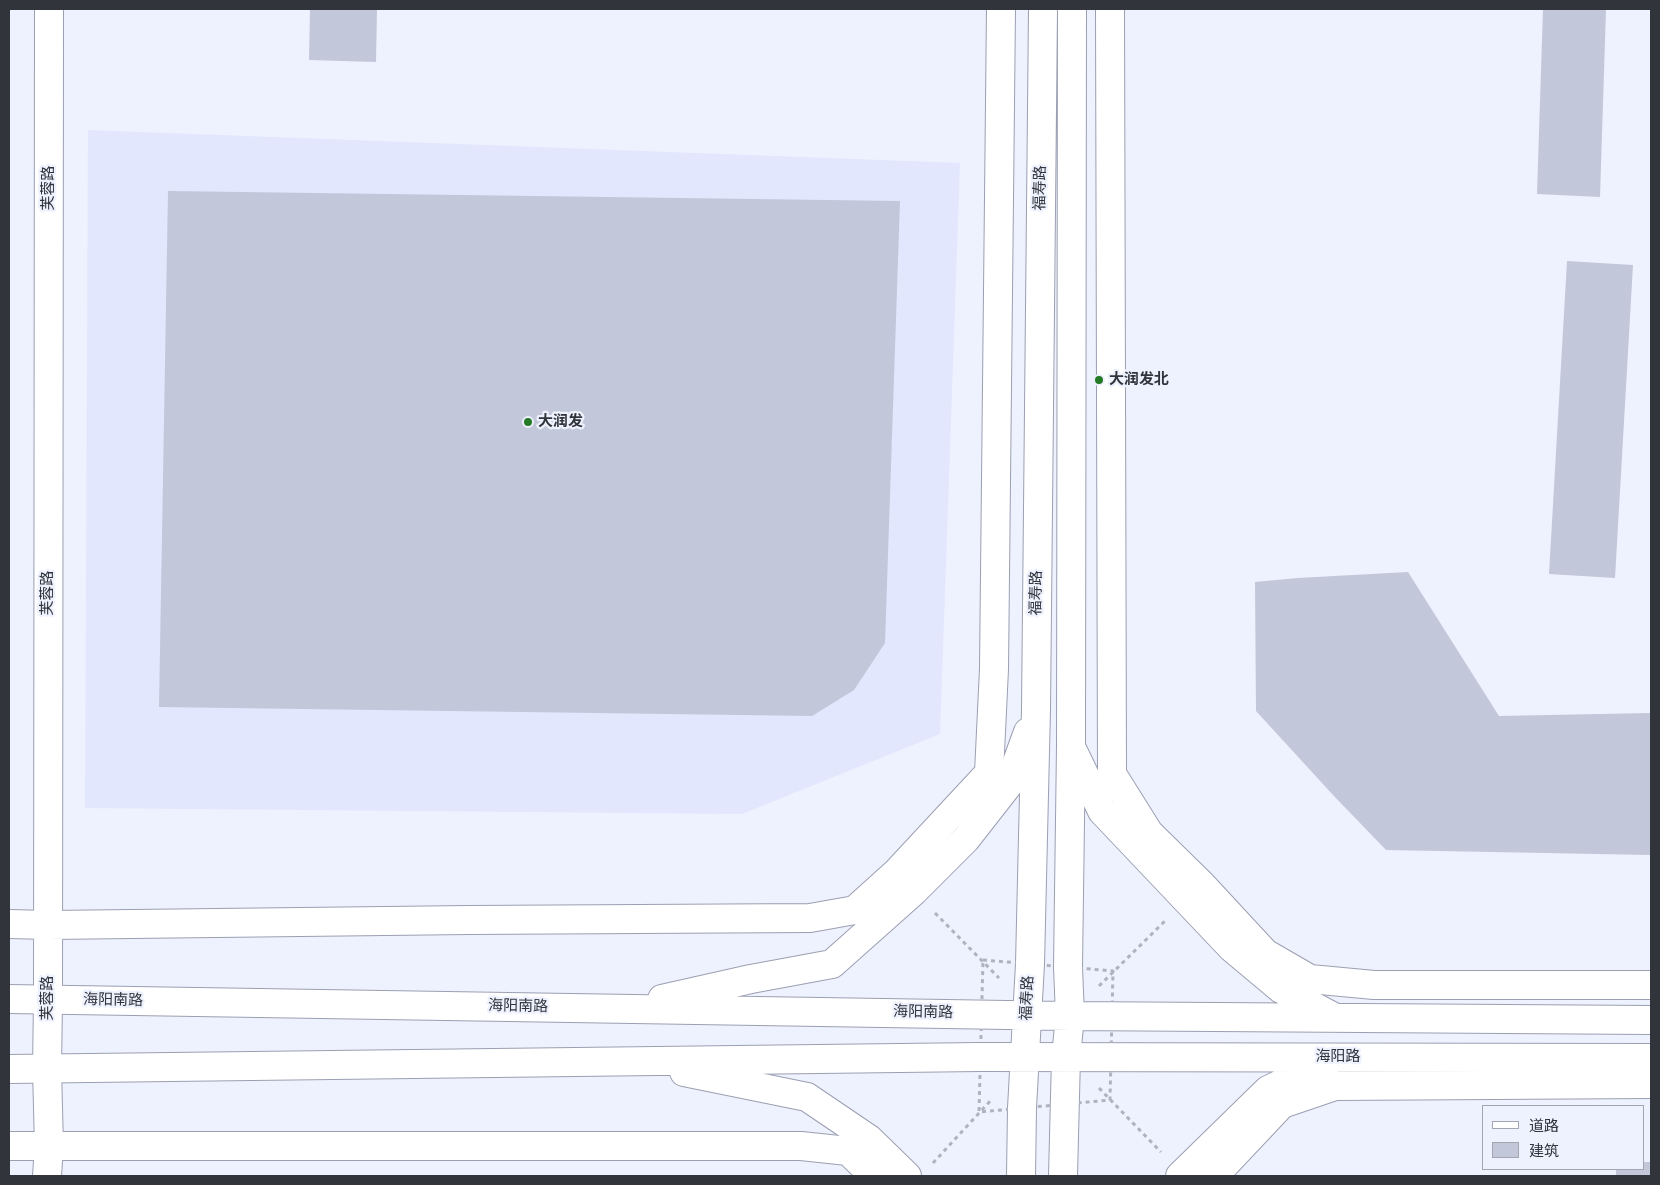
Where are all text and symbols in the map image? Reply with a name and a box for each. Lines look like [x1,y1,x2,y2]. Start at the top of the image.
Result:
street label: 福寿路 [1032,165,1050,211]
street label: 芙蓉路 [40,166,58,210]
place label: 大润发北 [1109,371,1169,389]
marker: 大润发北 [1093,374,1105,386]
place label: 大润发 [538,413,583,431]
marker: 大润发 [522,416,534,428]
street label: 福寿路 [1028,570,1046,616]
street label: 芙蓉路 [39,571,57,615]
street label: 福寿路 [1018,975,1038,1021]
street label: 芙蓉路 [39,976,57,1020]
street label: 海阳南路 [83,991,143,1011]
street label: 海阳南路 [488,997,548,1017]
street label: 海阳南路 [893,1003,953,1023]
street label: 海阳路 [1316,1048,1360,1066]
legend [1482,1105,1645,1170]
text: 道路 [1529,1116,1559,1136]
text: 建筑 [1529,1141,1559,1161]

